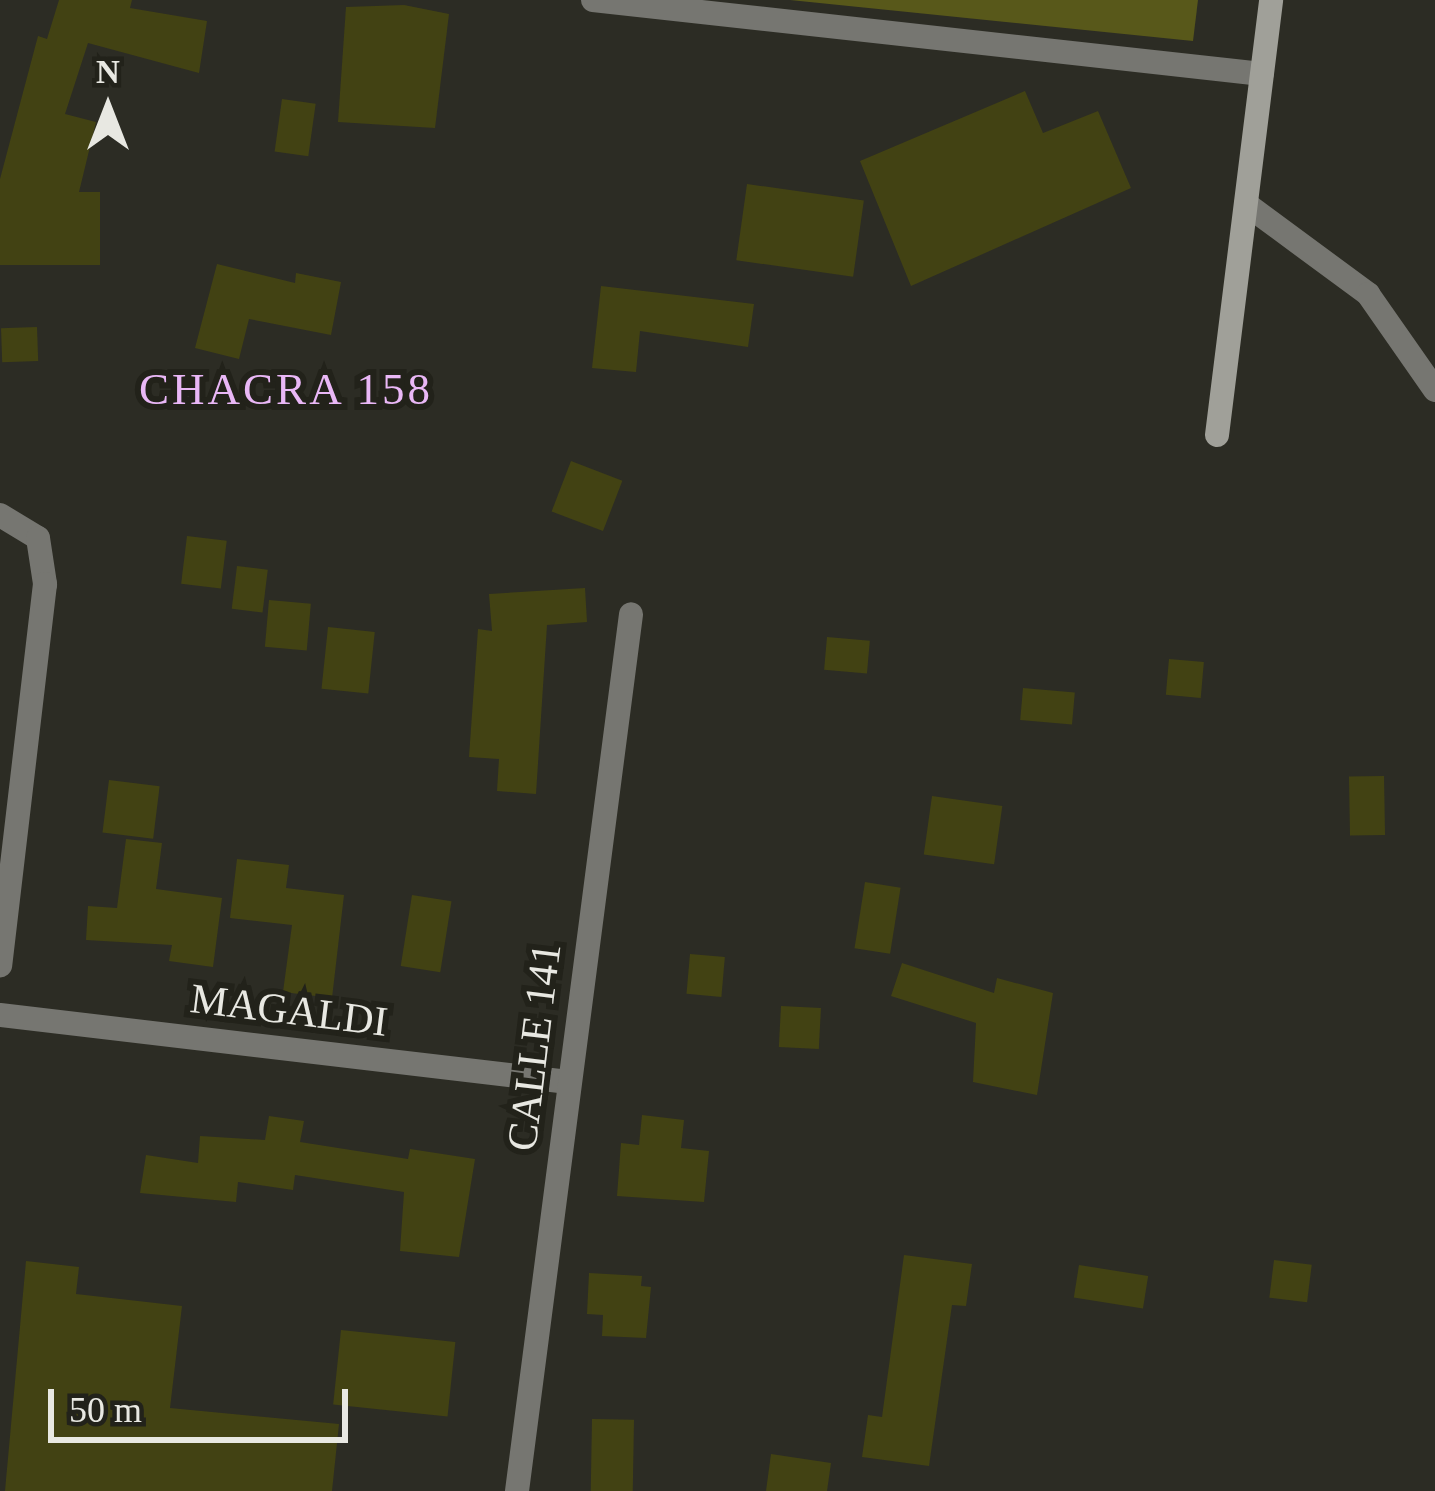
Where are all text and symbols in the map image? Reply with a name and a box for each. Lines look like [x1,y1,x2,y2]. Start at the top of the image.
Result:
north arrow [48,48,168,168]
text: N [96,54,120,90]
district label: CHACRA 158 [138,363,434,417]
street label: CALLE 141 [496,940,572,1154]
street label: MAGALDI [188,973,390,1047]
scale bar [54,1365,354,1439]
text: 50 m [69,1390,142,1430]

